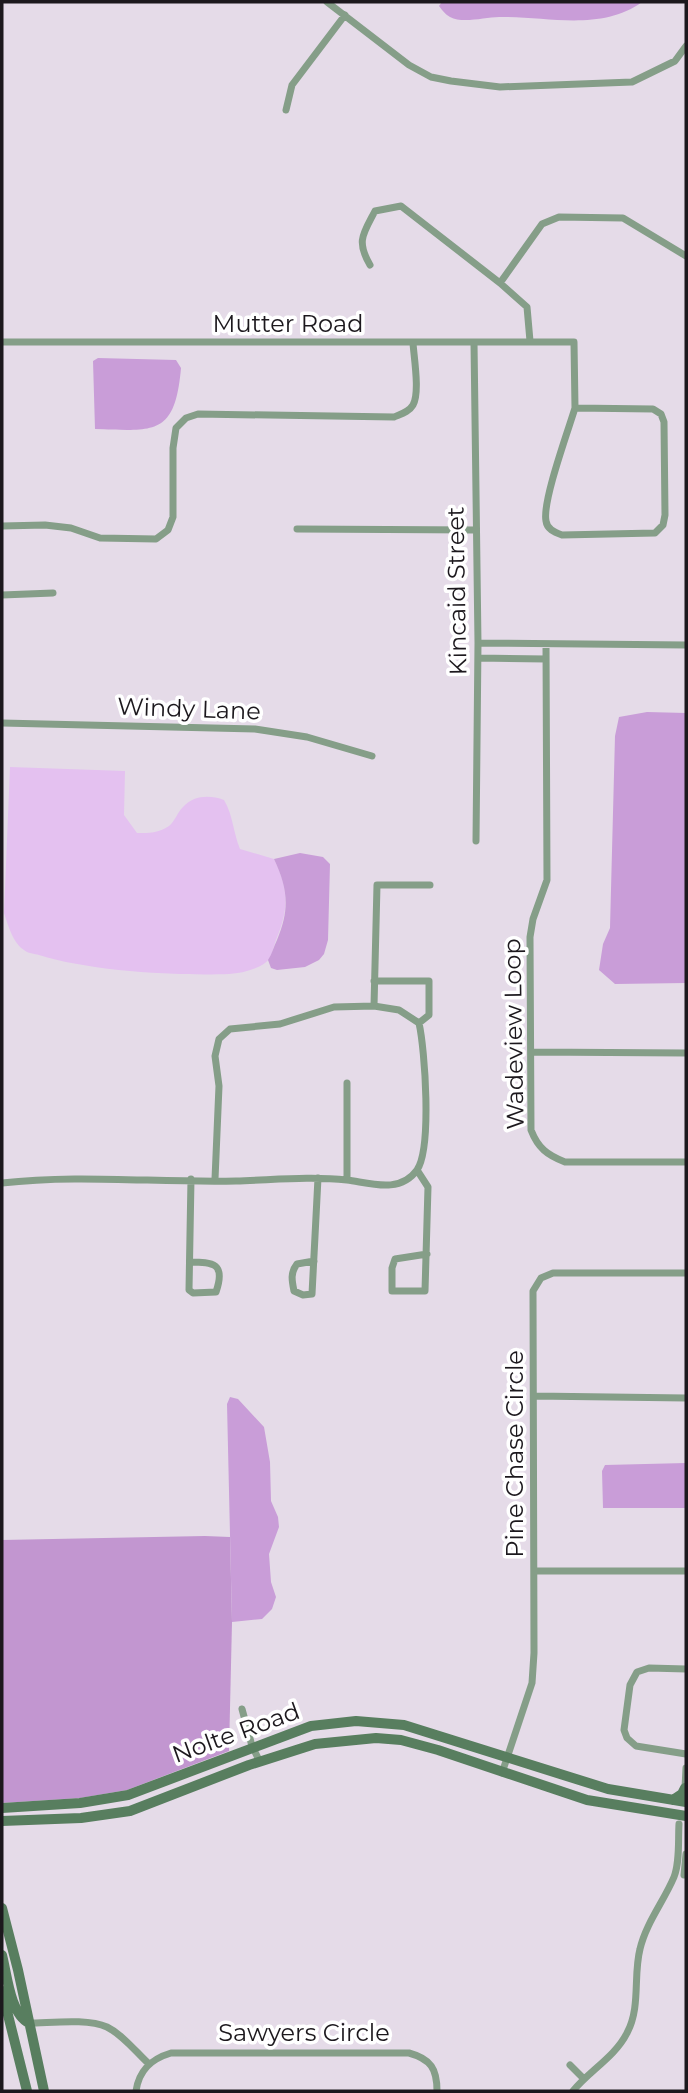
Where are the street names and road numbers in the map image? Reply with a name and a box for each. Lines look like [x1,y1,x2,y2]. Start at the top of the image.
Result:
street label: Mutter Road [213,309,363,338]
street label: Kincaid Street [441,506,472,676]
street label: Windy Lane [117,692,261,725]
street label: Wadeview Loop [497,938,530,1130]
street label: Pine Chase Circle [500,1350,529,1558]
street label: Nolte Road [168,1696,304,1769]
street label: Sawyers Circle [218,2018,390,2047]

